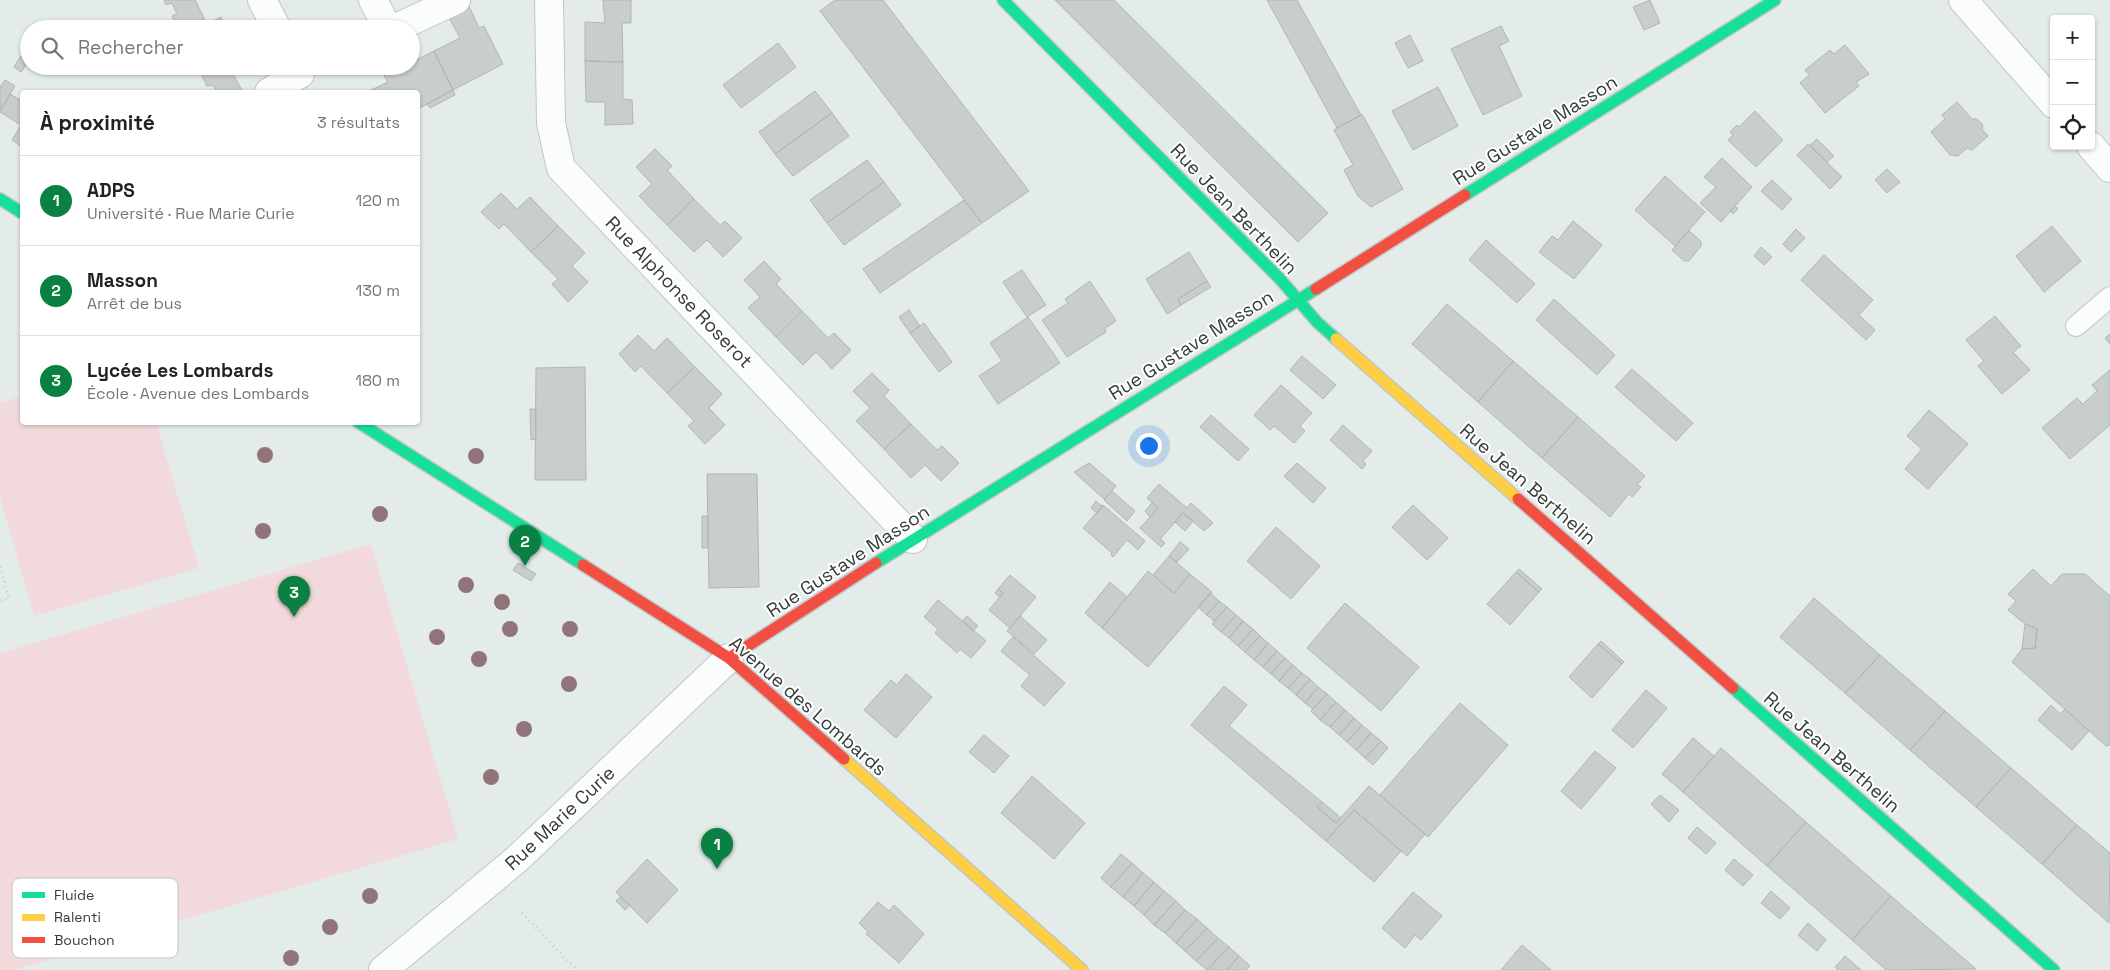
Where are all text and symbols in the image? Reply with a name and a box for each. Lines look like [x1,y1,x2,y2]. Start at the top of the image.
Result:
map controls [2050,15,2095,150]
button: + [2050,15,2095,60]
search box [20,20,420,75]
icon: search [38,34,66,62]
text: Rechercher [78,35,184,60]
button: − [2050,60,2095,105]
street label: Rue Gustave Masson [1448,69,1622,191]
button: locate [2050,105,2095,150]
text: À proximité [40,109,155,136]
text: 3 résultats [317,112,400,133]
street label: Rue Jean Berthelin [1165,138,1303,280]
text: ADPS [87,178,135,203]
text: 1 [52,190,60,211]
text: 120 m [356,190,400,211]
text: Université · Rue Marie Curie [87,203,295,224]
street label: Rue Alphonse Roserot [600,211,758,373]
text: Masson [87,268,158,293]
text: 2 [51,280,61,301]
text: 130 m [356,280,400,301]
street label: Rue Gustave Masson [1104,284,1278,406]
text: Arrêt de bus [87,293,182,314]
text: Lycée Les Lombards [87,358,273,383]
text: 3 [51,370,61,391]
text: 180 m [355,370,400,391]
text: École · Avenue des Lombards [87,383,309,404]
street label: Rue Jean Berthelin [1455,418,1601,550]
your location [1136,433,1162,459]
street label: Rue Gustave Masson [762,499,934,623]
pin: 2 [509,525,541,566]
pin: 3 [278,576,310,617]
street label: Avenue des Lombards [724,631,892,781]
street label: Rue Jean Berthelin [1759,686,1905,818]
street label: Rue Marie Curie [500,760,620,876]
pin: 1 [701,828,733,869]
legend [12,878,178,958]
text: Fluide [54,886,94,904]
text: Ralenti [54,908,101,926]
text: Bouchon [54,931,115,949]

